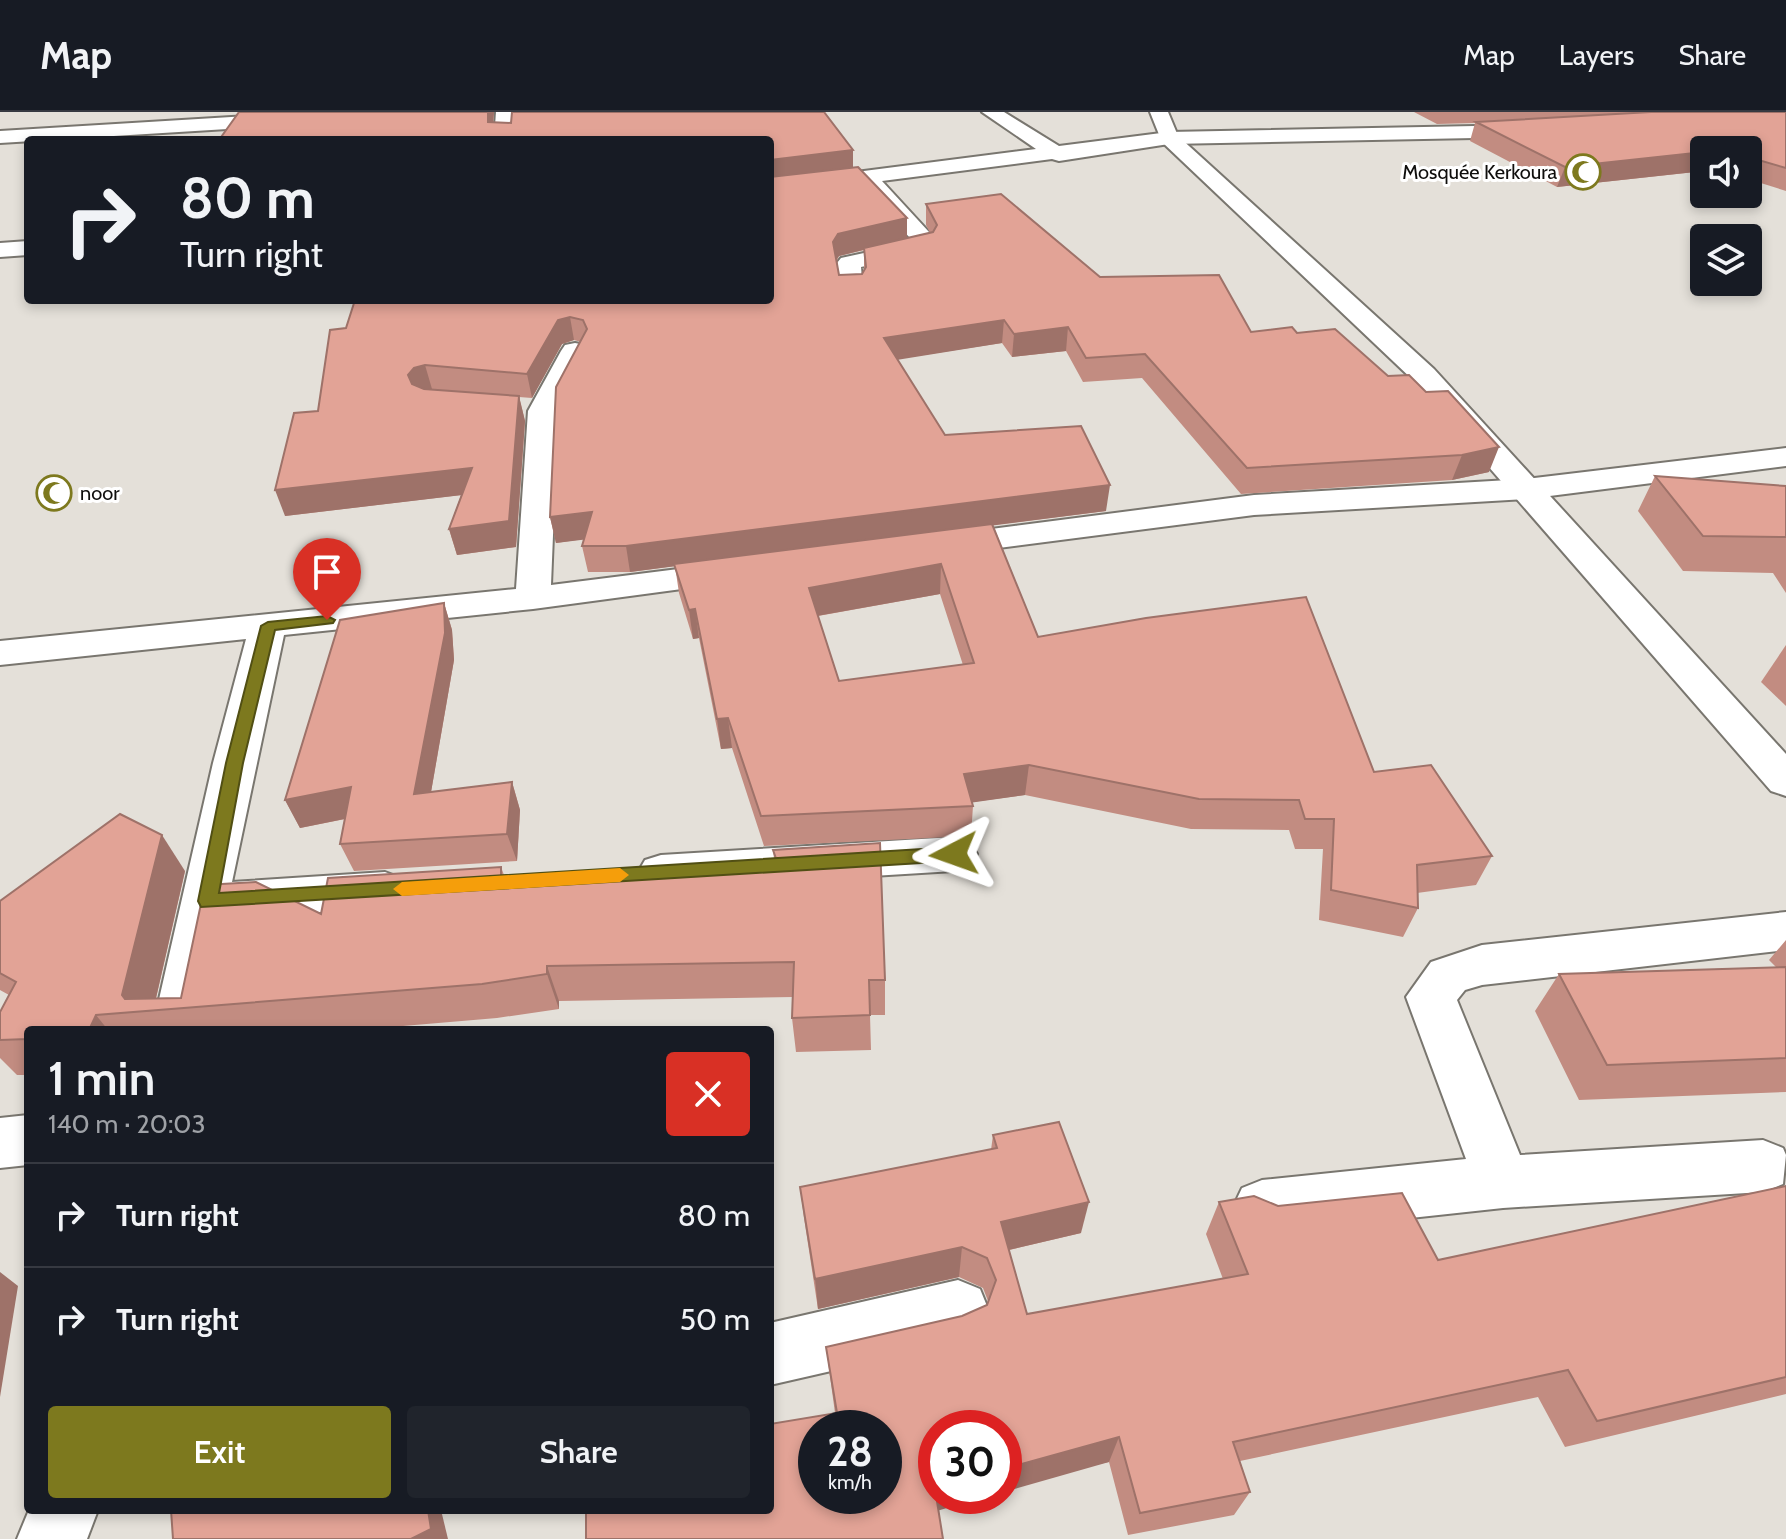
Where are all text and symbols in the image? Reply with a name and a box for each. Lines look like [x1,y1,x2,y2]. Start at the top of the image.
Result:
text: Map [40,32,112,79]
text: Map [1463,38,1515,72]
text: Layers [1559,38,1634,72]
text: Share [1678,38,1746,72]
map controls [1690,136,1762,296]
button: sound [1690,136,1762,208]
mosque icon: Mosquée Kerkoura [1564,153,1602,191]
place label: Mosquée Kerkoura [1402,160,1557,184]
text: 80 m [180,164,315,232]
icon: right [48,168,152,272]
button: layers [1690,224,1762,296]
text: Turn right [180,232,323,276]
mosque icon: noor [35,474,73,512]
place label: noor [80,481,120,505]
pin [293,538,361,620]
icon: arrive [305,550,349,594]
position arrow [912,812,996,896]
text: 1 min [48,1049,155,1107]
button: close [666,1052,750,1136]
text: 140 m · 20:03 [48,1108,206,1140]
icon: right [48,1193,92,1237]
text: Turn right [116,1197,239,1234]
text: 80 m [678,1197,750,1234]
icon: right [48,1297,92,1341]
text: Turn right [116,1301,239,1338]
text: 50 m [680,1301,750,1338]
button: Exit [48,1406,391,1498]
button: Share [407,1406,750,1498]
speed limit sign: 30 [918,1410,1022,1514]
text: 28 [827,1427,873,1476]
text: km/h [828,1470,872,1494]

